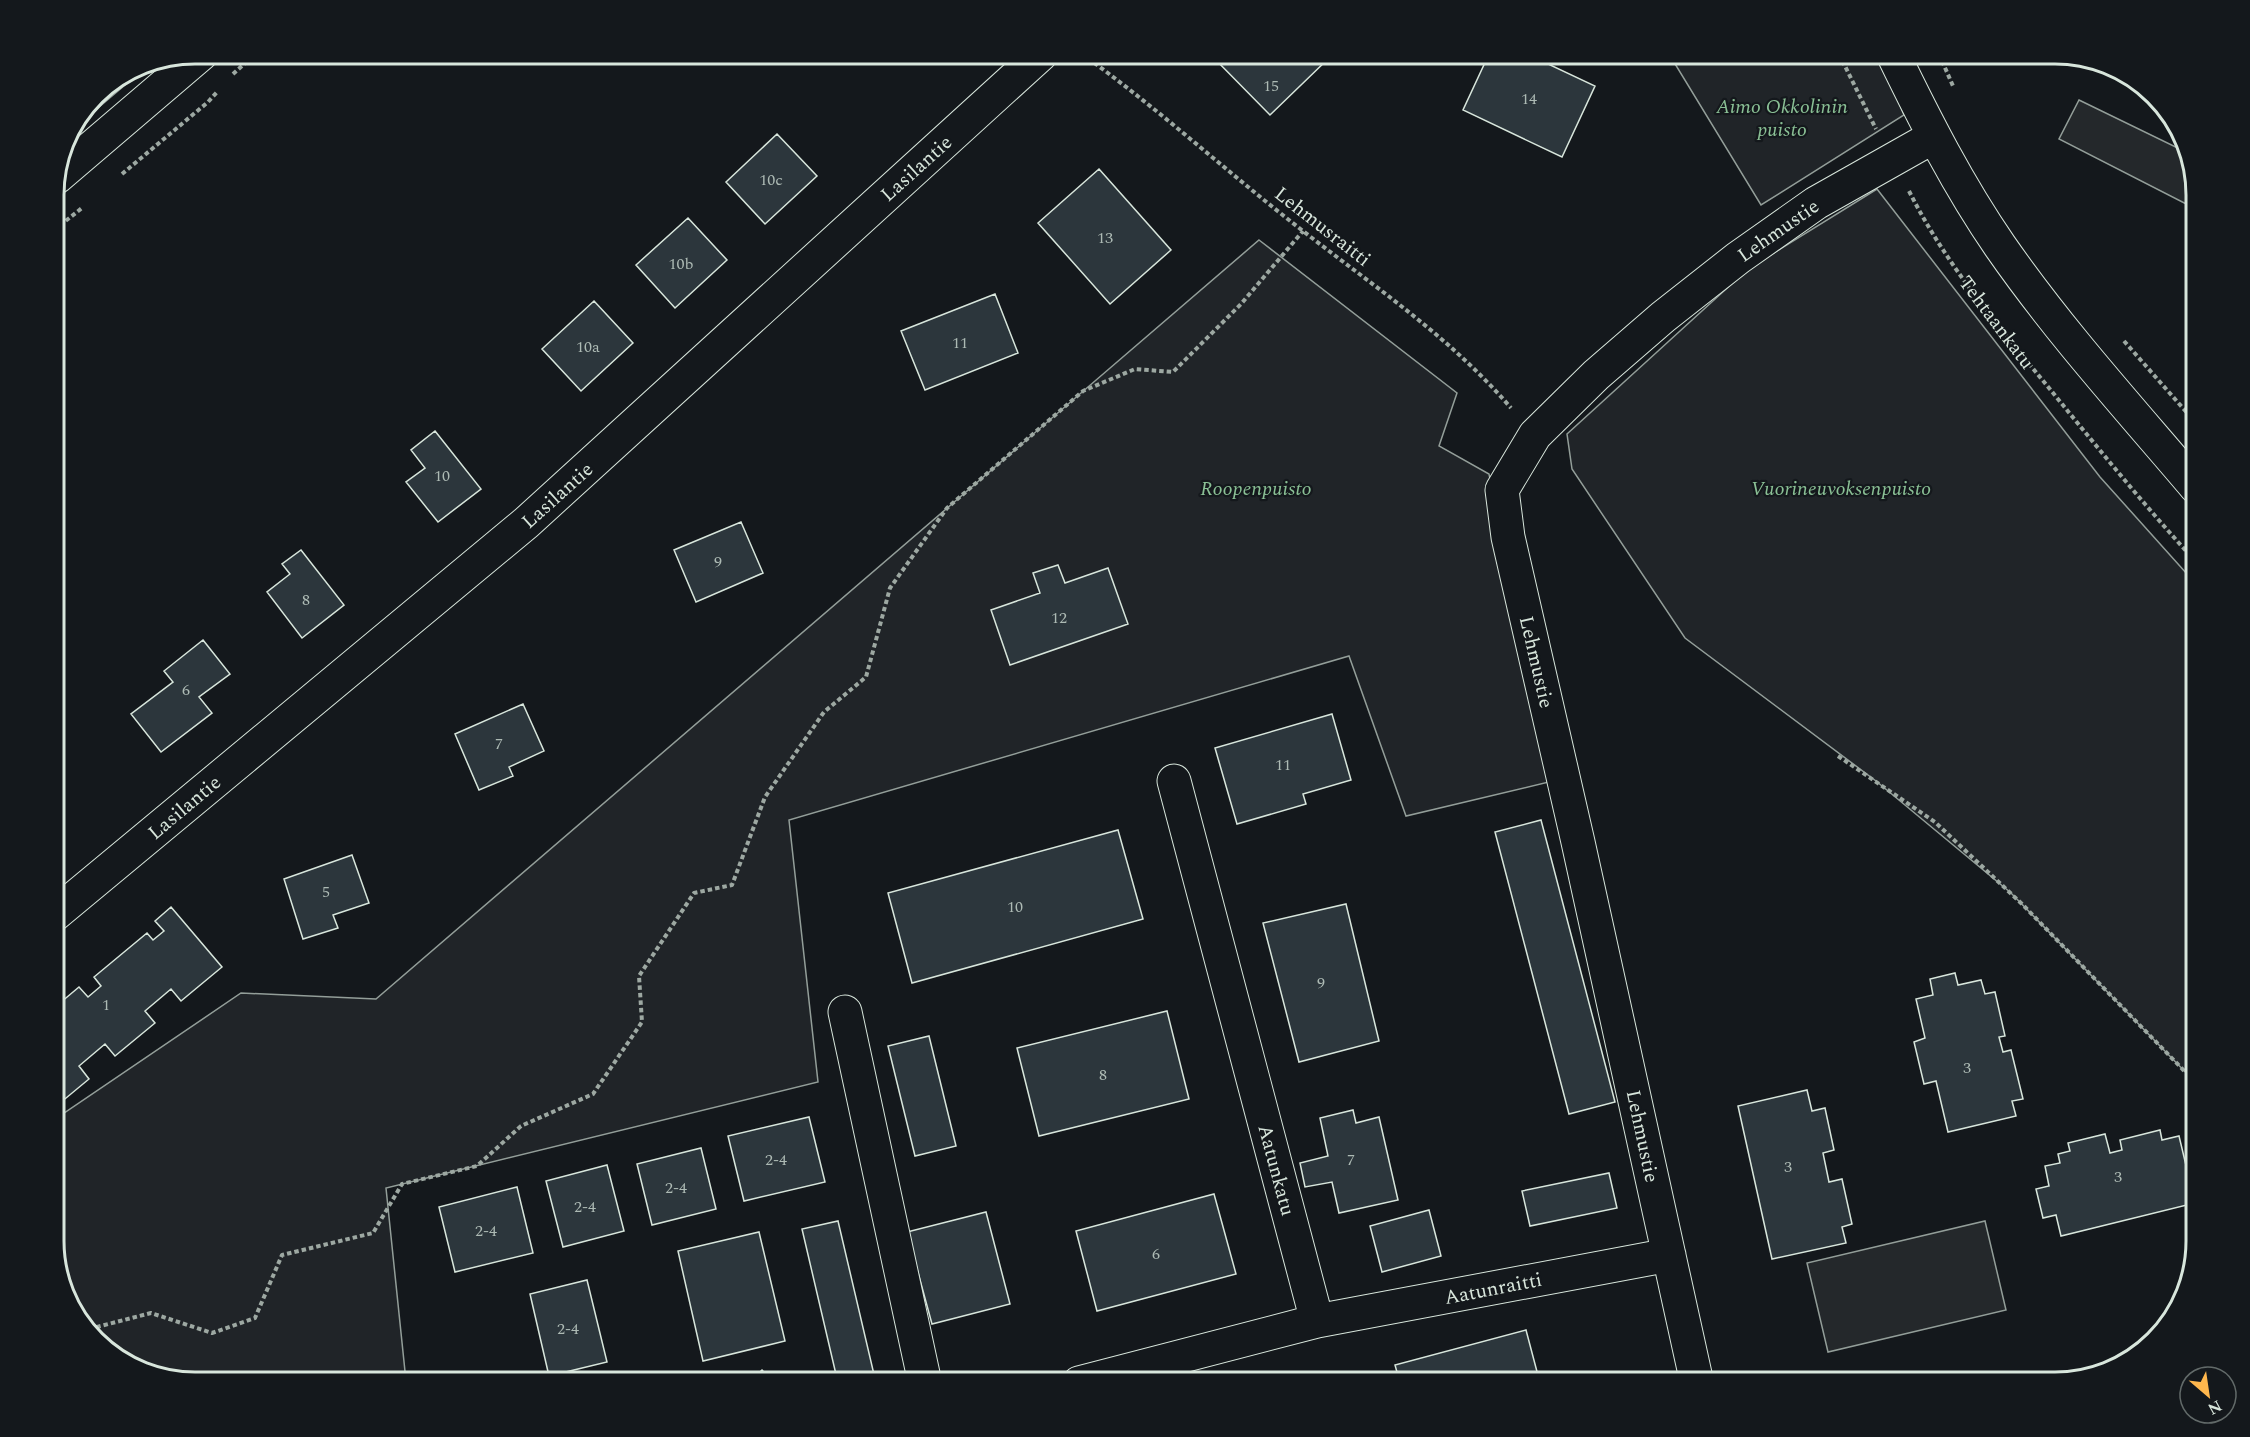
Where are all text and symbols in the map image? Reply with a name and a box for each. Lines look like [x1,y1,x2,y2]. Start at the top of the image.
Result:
house number: 15 [1263,74,1279,98]
house number: 14 [1521,87,1537,111]
park label: Aimo Okkolinin puisto [1715,92,1848,145]
street label: Lasilantie [874,128,959,209]
house number: 10c [759,168,783,192]
street label: Lehmusraitti [1268,179,1377,274]
street label: Lehmustie [1732,192,1826,270]
house number: 13 [1097,226,1113,250]
house number: 10b [669,252,694,276]
street label: Tehtaankatu [1951,269,2042,376]
house number: 11 [952,331,968,355]
house number: 10a [576,335,600,359]
street label: Lasilantie [515,455,600,536]
house number: 10 [434,464,450,488]
park label: Roopenpuisto [1200,474,1312,504]
park label: Vuorineuvoksenpuisto [1751,474,1931,504]
house number: 9 [714,550,722,574]
house number: 8 [302,588,310,612]
house number: 12 [1051,606,1067,630]
street label: Lehmustie [1511,613,1561,711]
house number: 6 [182,678,190,702]
house number: 7 [495,732,503,756]
house number: 11 [1275,753,1291,777]
street label: Lasilantie [141,768,228,847]
house number: 5 [322,880,330,904]
house number: 10 [1007,895,1023,919]
house number: 9 [1317,971,1325,995]
house number: 1 [102,993,110,1017]
house number: 3 [1963,1056,1971,1080]
house number: 8 [1099,1063,1107,1087]
street label: Lehmustie [1618,1087,1666,1185]
street label: Aatunkatu [1249,1121,1303,1219]
house number: 2-4 [765,1148,787,1172]
house number: 7 [1347,1148,1355,1172]
house number: 3 [1784,1155,1792,1179]
house number: 3 [2114,1165,2122,1189]
house number: 2-4 [665,1176,687,1200]
house number: 2-4 [574,1195,596,1219]
house number: 2-4 [475,1219,497,1243]
house number: 6 [1152,1242,1160,1266]
street label: Aatunraitti [1442,1265,1545,1313]
house number: 2-4 [557,1317,579,1341]
north arrow [2178,1365,2238,1425]
text: N [2203,1394,2226,1421]

